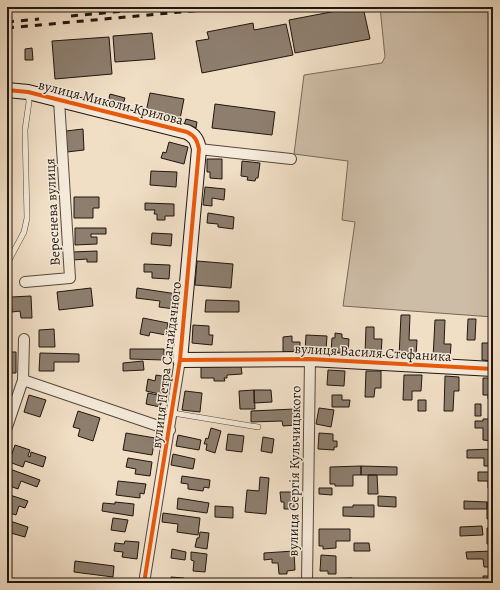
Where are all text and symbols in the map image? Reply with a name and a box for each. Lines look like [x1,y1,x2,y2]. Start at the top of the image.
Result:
street label: вулиця Миколи Крилова [36,75,186,130]
street label: Вереснева вулиця [40,158,65,266]
street label: вулиця Петра Сагайдачного [147,280,186,450]
street label: вулиця Василя Стефаника [294,339,452,366]
street label: вулиця Сергія Кульчицького [284,385,305,557]

